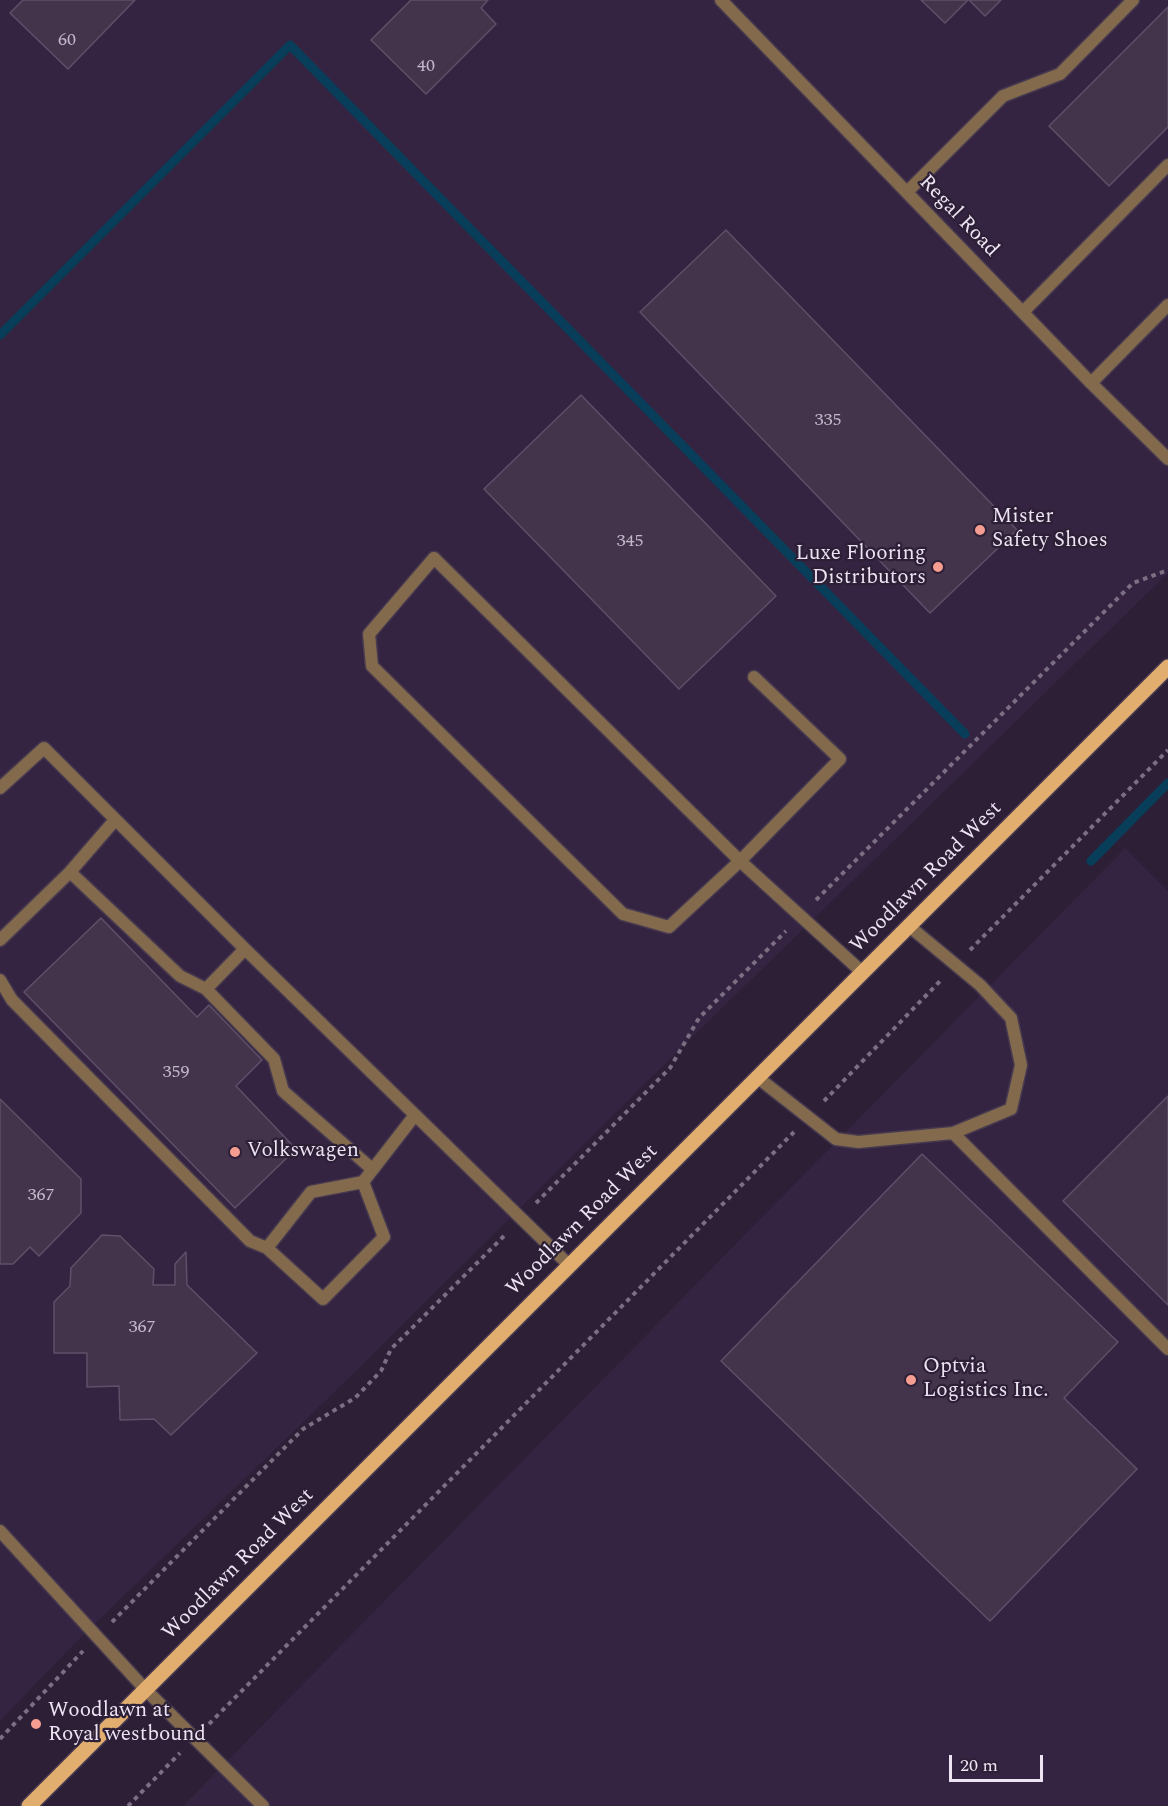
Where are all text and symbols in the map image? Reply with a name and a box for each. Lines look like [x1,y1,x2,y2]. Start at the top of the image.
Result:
house number: 60 [58,30,76,52]
house number: 40 [417,56,435,78]
street label: Regal Road [913,171,1003,263]
house number: 335 [815,410,841,432]
place label: Mister Safety Shoes [992,505,1108,555]
marker: Mister Safety Shoes [973,523,987,537]
house number: 345 [617,531,643,553]
place label: Luxe Flooring Distributors [795,542,926,592]
marker: Luxe Flooring Distributors [931,560,945,574]
street label: Woodlawn Road West [846,797,1008,959]
house number: 359 [163,1062,189,1084]
place label: Volkswagen [247,1139,359,1165]
street label: Woodlawn Road West [502,1140,664,1302]
marker: Volkswagen [228,1145,242,1159]
house number: 367 [28,1185,54,1207]
house number: 367 [129,1317,155,1339]
place label: Optvia Logistics Inc. [923,1355,1048,1405]
marker: Optvia Logistics Inc. [904,1373,918,1387]
street label: Woodlawn Road West [158,1484,320,1646]
place label: Woodlawn at Royal westbound [48,1699,206,1749]
marker: Woodlawn at Royal westbound [29,1717,43,1731]
scale bar [952,1743,1046,1781]
text: 20 m [960,1752,998,1779]

